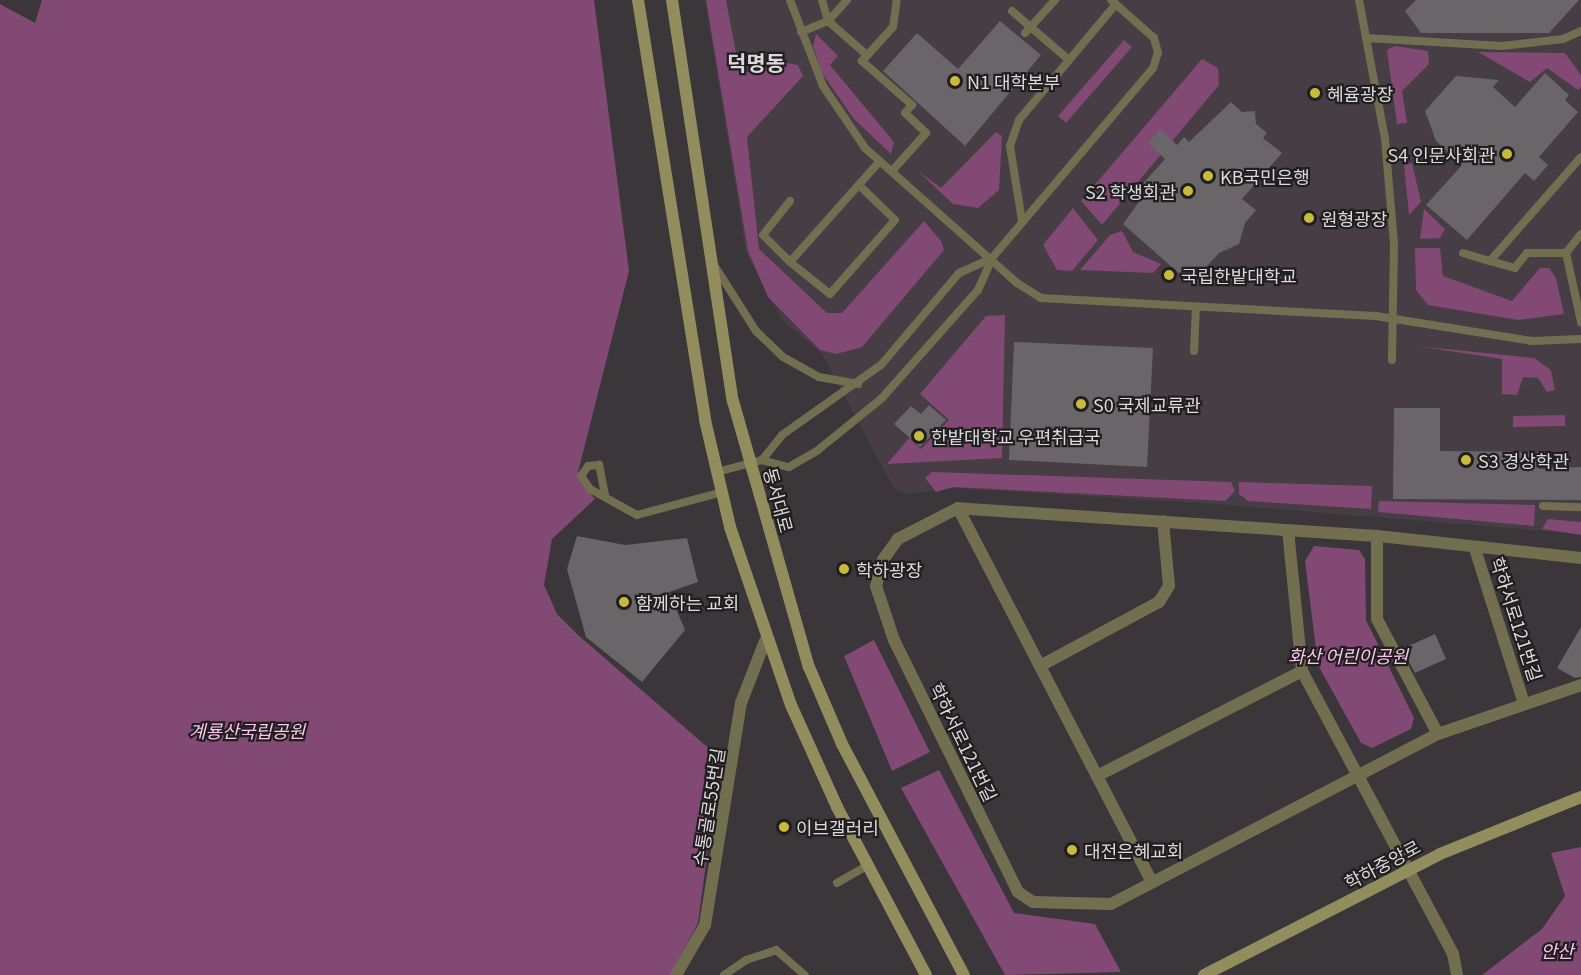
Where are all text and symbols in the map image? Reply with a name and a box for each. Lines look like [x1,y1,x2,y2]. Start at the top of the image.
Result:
district label: 덕명동 [727,49,785,75]
place label: N1 대학본부 [967,70,1060,92]
marker: N1 대학본부 [948,74,962,88]
place label: 혜윰광장 [1327,82,1393,104]
marker: 혜윰광장 [1308,86,1322,100]
place label: S4 인문사회관 [1387,143,1495,165]
marker: S4 인문사회관 [1500,147,1514,161]
place label: KB국민은행 [1220,165,1310,187]
marker: KB국민은행 [1201,169,1215,183]
place label: S2 학생회관 [1085,180,1176,202]
marker: S2 학생회관 [1181,184,1195,198]
place label: 원형광장 [1321,207,1387,229]
marker: 원형광장 [1302,211,1316,225]
place label: 국립한밭대학교 [1181,264,1297,286]
marker: 국립한밭대학교 [1162,268,1176,282]
place label: S0 국제교류관 [1093,393,1201,415]
marker: S0 국제교류관 [1074,397,1088,411]
place label: 한밭대학교 우편취급국 [931,425,1101,447]
marker: 한밭대학교 우편취급국 [912,429,926,443]
place label: S3 경상학관 [1478,449,1569,471]
marker: S3 경상학관 [1459,453,1473,467]
street label: 동서대로 [760,465,798,535]
street label: 학하서로121번길 [1487,554,1547,684]
place label: 학하광장 [856,558,922,580]
marker: 학하광장 [837,562,851,576]
place label: 함께하는 교회 [636,591,739,613]
marker: 함께하는 교회 [617,595,631,609]
park label: 화산 어린이공원 [1288,644,1408,666]
street label: 학하서로121번길 [926,679,1002,805]
park label: 계룡산국립공원 [189,719,305,741]
street label: 수통골로55번길 [688,746,728,868]
place label: 이브갤러리 [796,816,879,838]
marker: 이브갤러리 [777,820,791,834]
street label: 학하중앙로 [1340,835,1424,893]
place label: 대전은혜교회 [1084,839,1183,861]
marker: 대전은혜교회 [1065,843,1079,857]
park label: 안산 [1540,939,1574,961]

